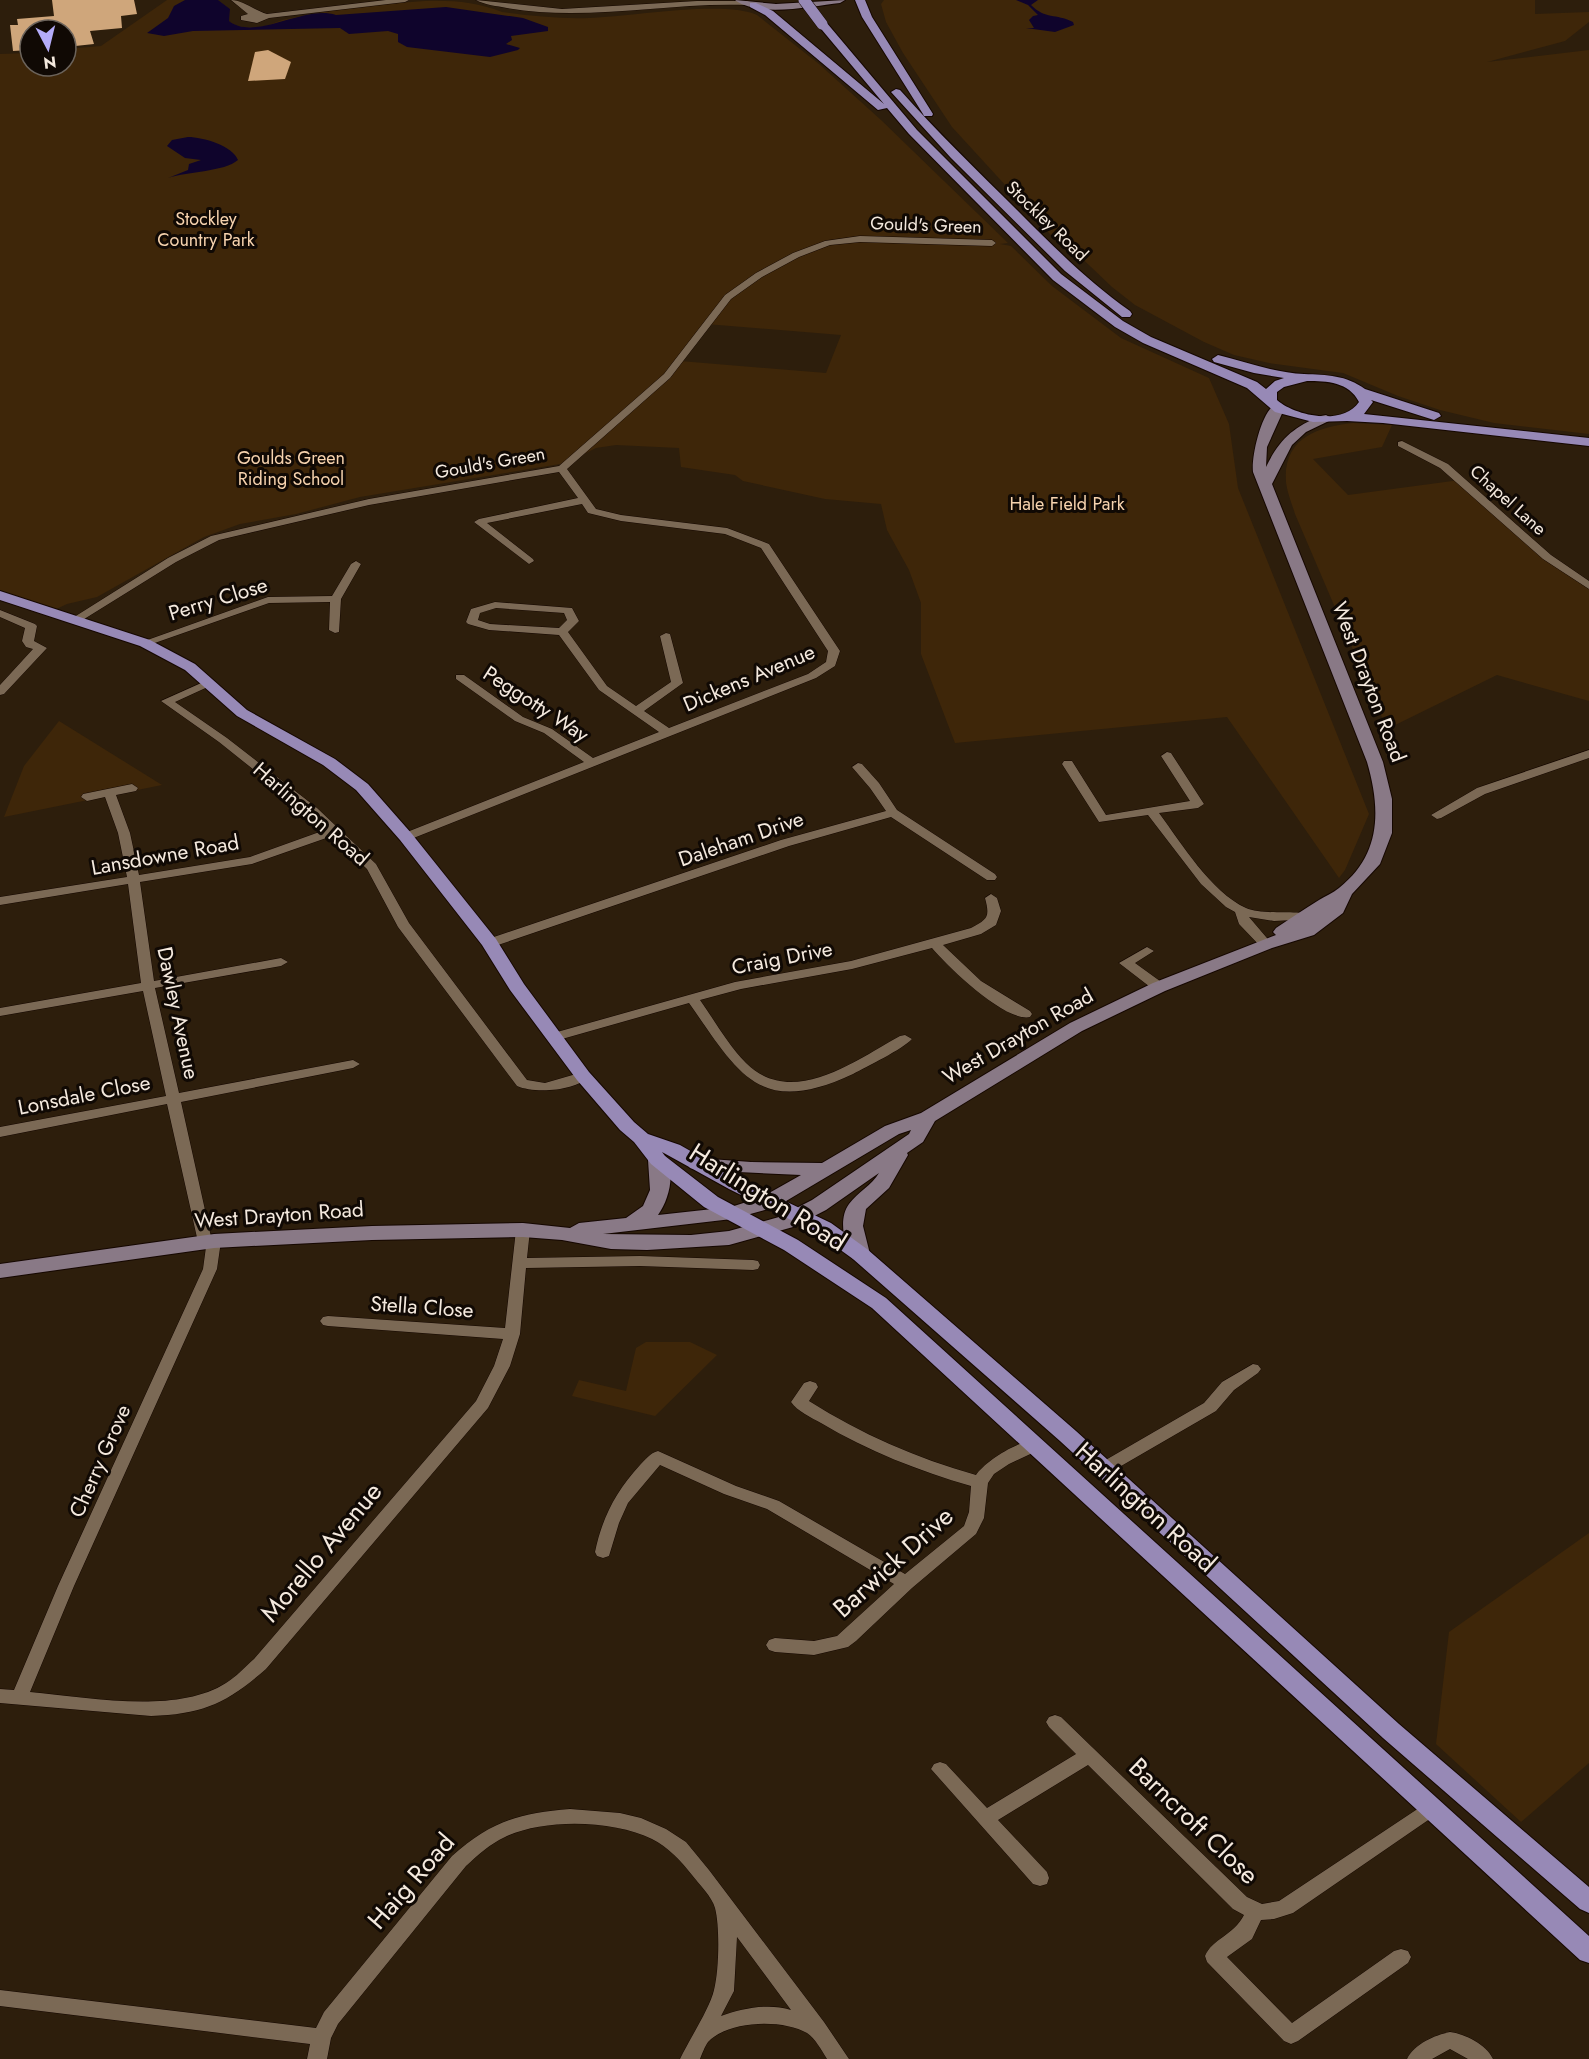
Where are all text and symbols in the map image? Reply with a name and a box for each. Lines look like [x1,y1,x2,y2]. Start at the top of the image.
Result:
north arrow [18,18,78,78]
text: N [42,50,57,75]
street label: Stockley Road [1000,175,1094,267]
park label: Stockley Country Park [157,206,255,253]
street label: Gould's Green [870,210,982,240]
street label: Gould's Green [433,441,547,485]
park label: Goulds Green Riding School [237,445,345,492]
street label: Chapel Lane [1464,459,1552,541]
park label: Hale Field Park [1009,491,1125,517]
street label: Perry Close [165,570,271,628]
street label: West Drayton Road [1325,597,1413,767]
street label: Dickens Avenue [678,637,820,719]
street label: Peggotty Way [477,659,595,750]
street label: Harlington Road [247,755,375,873]
street label: Daleham Drive [674,804,808,874]
street label: Lansdowne Road [89,827,241,883]
street label: Craig Drive [729,934,835,982]
street label: Dawley Avenue [149,944,207,1082]
street label: West Drayton Road [937,981,1099,1091]
street label: Lonsdale Close [15,1067,153,1123]
street label: Harlington Road [682,1133,854,1261]
street label: West Drayton Road [193,1194,365,1236]
street label: Stella Close [369,1288,475,1326]
street label: Cherry Grove [62,1400,138,1522]
street label: Harlington Road [1067,1433,1225,1581]
street label: Morello Avenue [251,1474,391,1630]
street label: Barwick Drive [824,1497,962,1627]
street label: Barncroft Close [1120,1749,1268,1893]
street label: Haig Road [358,1825,464,1937]

